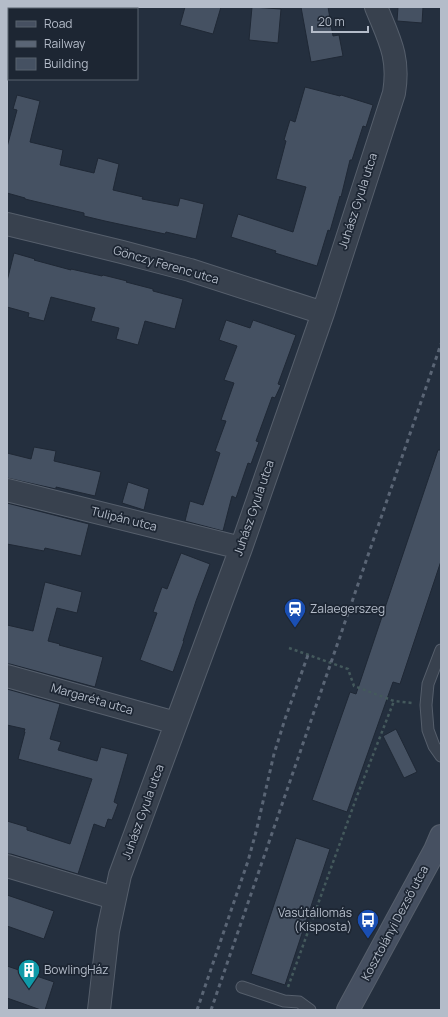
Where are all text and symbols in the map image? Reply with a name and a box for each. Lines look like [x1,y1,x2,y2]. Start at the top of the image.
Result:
legend [8,8,138,80]
scale bar [312,8,368,34]
text: 20 m [318,13,345,30]
text: Road [44,15,72,32]
text: Railway [44,35,86,52]
text: Building [44,55,88,72]
street label: Juhász Gyula utca [334,151,381,251]
street label: Gönczy Ferenc utca [111,241,221,288]
street label: Juhász Gyula utca [229,458,278,558]
street label: Tulipán utca [89,502,159,535]
station icon: Zalaegerszeg [282,596,308,629]
place label: Zalaegerszeg [310,600,385,617]
street label: Margaréta utca [49,679,135,718]
street label: Juhász Gyula utca [117,762,168,862]
street label: Kosztolányi Dezső utca [357,862,432,983]
place label: Vasútállomás (Kisposta) [278,904,352,935]
bus stop icon: Vasútállomás (Kisposta) [355,907,381,940]
building icon: BowlingHáz [16,957,42,990]
place label: BowlingHáz [44,961,109,978]

